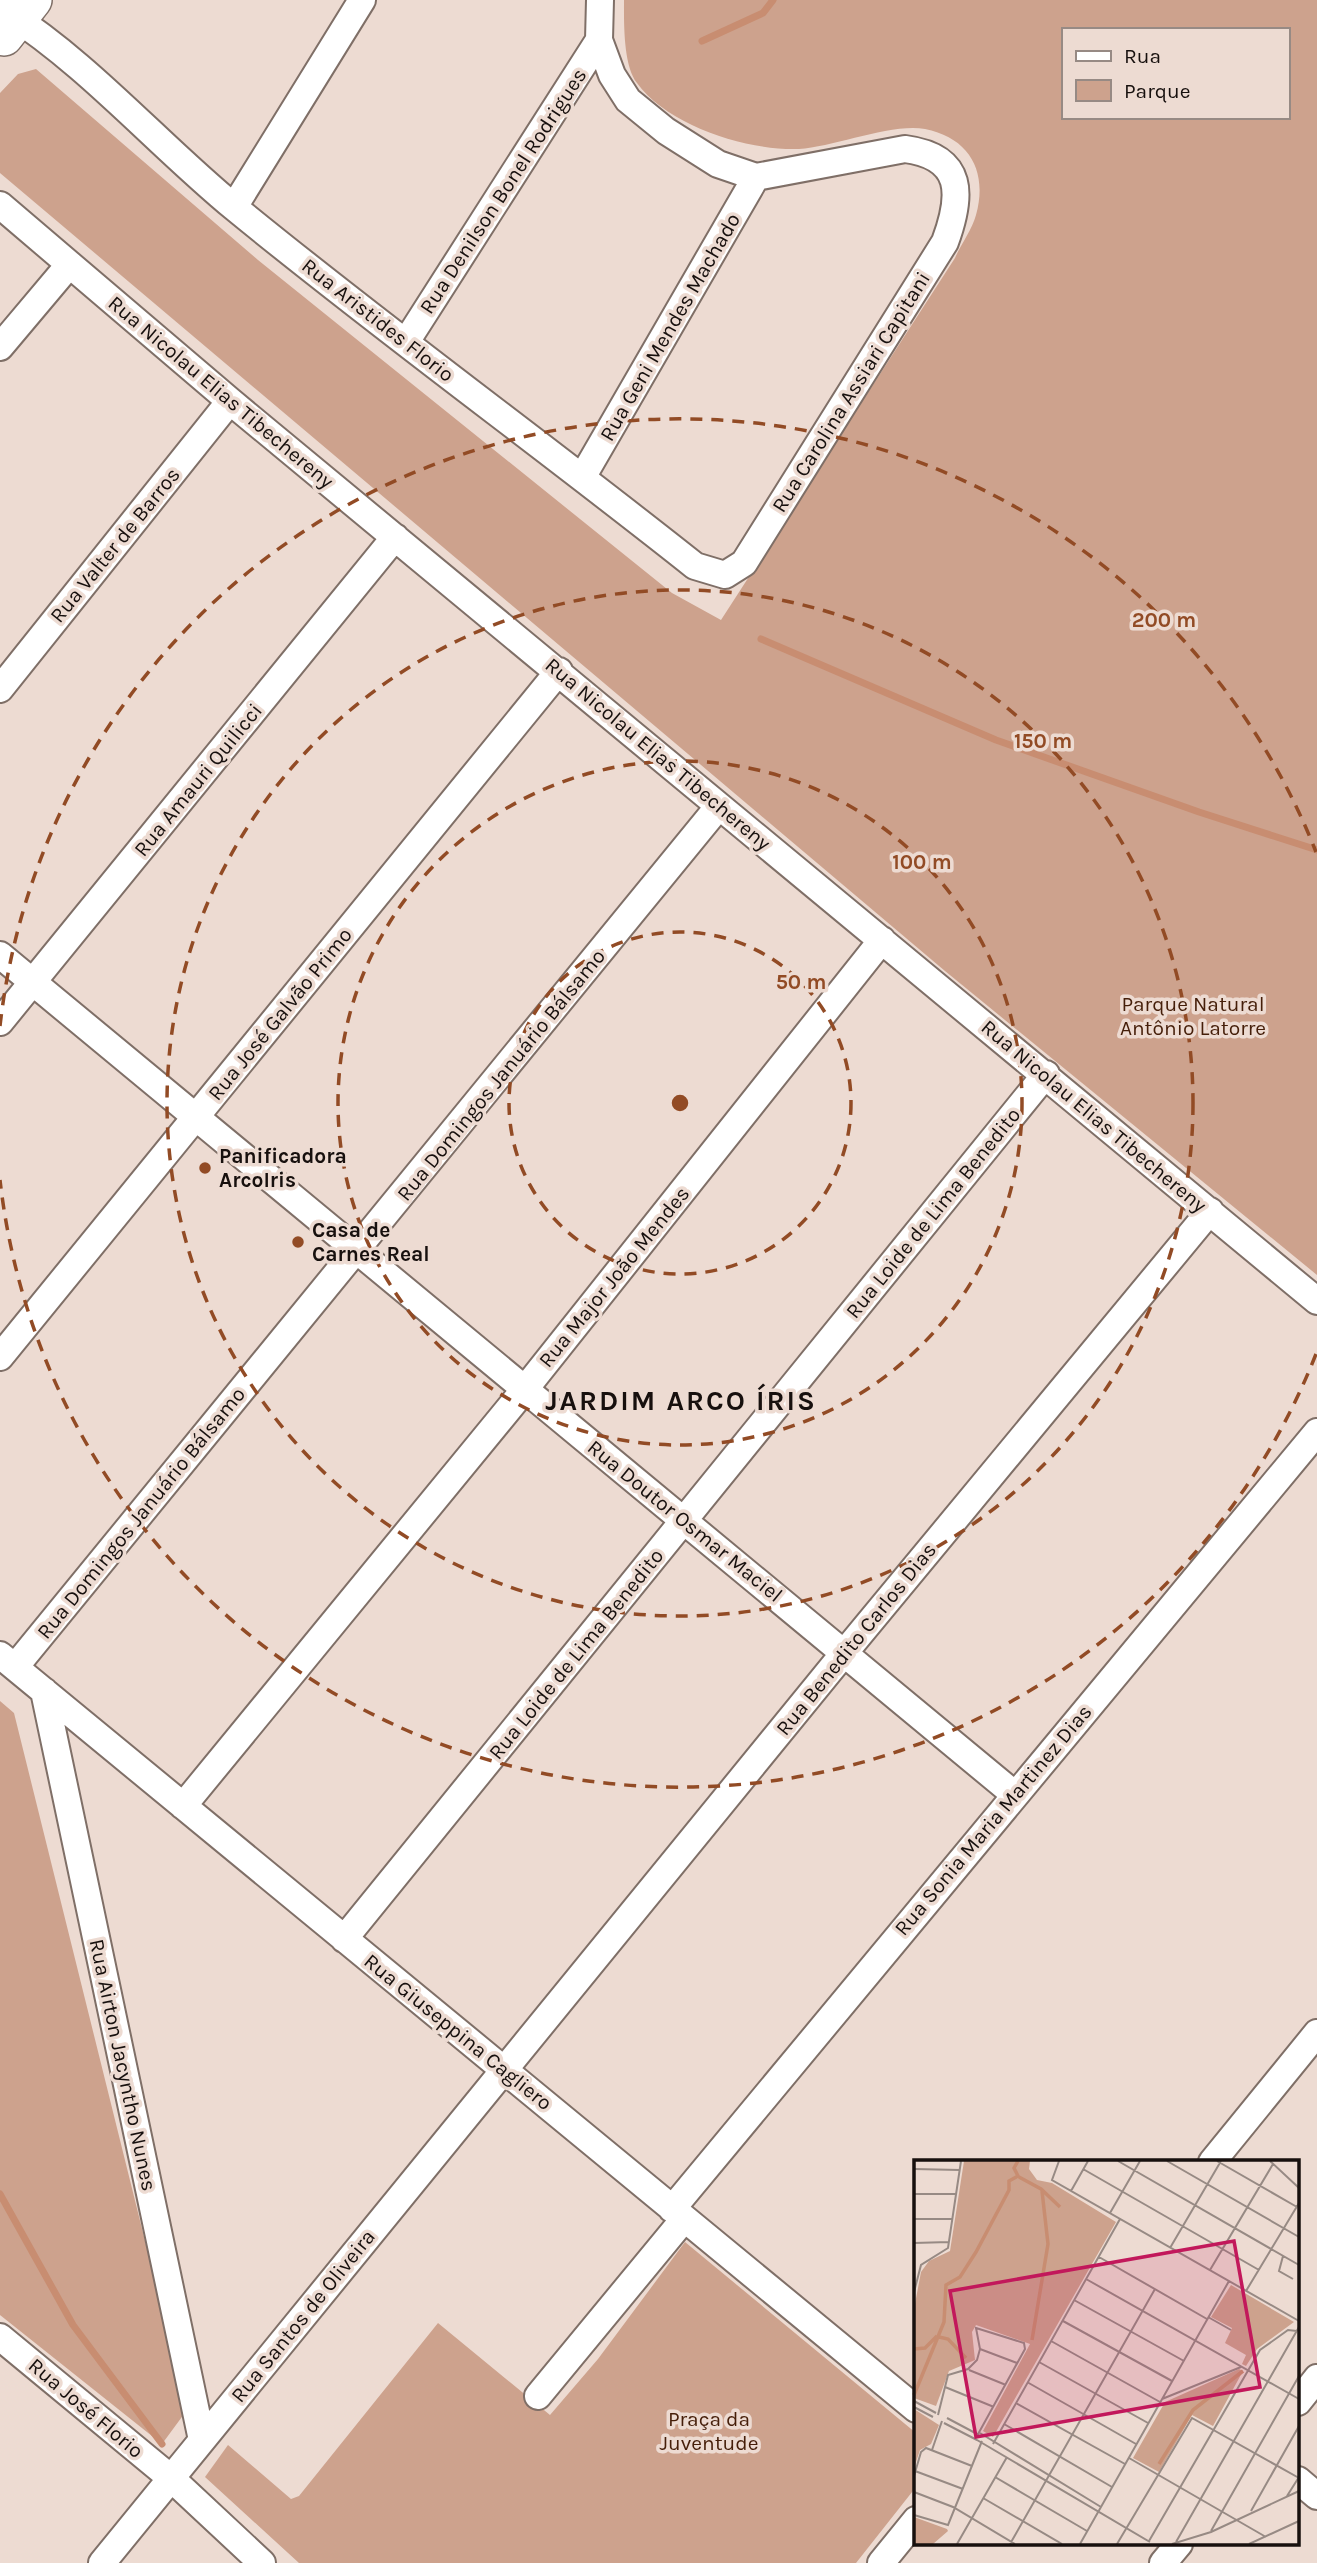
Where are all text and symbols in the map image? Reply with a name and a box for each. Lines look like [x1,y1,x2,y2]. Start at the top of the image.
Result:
legend [1062,28,1289,119]
text: Rua [1124,44,1161,68]
street label: Rua Denilson Bonel Rodrigues [415,64,591,318]
text: Parque [1124,79,1191,103]
street label: Rua Geni Mendes Machado [595,209,745,445]
street label: Rua Aristides Florio [297,253,459,387]
street label: Rua Carolina Assiari Capitani [767,267,935,517]
street label: Rua Nicolau Elias Tibechereny [103,291,339,494]
street label: Rua Valter de Barros [45,463,185,627]
text: 200 m [1132,608,1196,632]
street label: Rua Nicolau Elias Tibechereny [540,653,776,856]
street label: Rua Amauri Quilicci [129,699,267,861]
text: 150 m [1014,729,1072,753]
text: 100 m [892,850,952,874]
street label: Rua José Galvão Primo [203,923,357,1105]
street label: Rua Domingos Januário Bálsamo [392,944,610,1206]
text: 50 m [776,970,826,994]
park label: Parque Natural Antônio Latorre [1120,992,1266,1040]
street label: Rua Nicolau Elias Tibechereny [976,1015,1212,1218]
centre of rings [668,1091,692,1115]
street label: Rua Loide de Lima Benedito [841,1103,1025,1323]
place label: Panificadora ArcoIris [219,1144,347,1192]
marker: Panificadora ArcoIris [197,1160,213,1176]
street label: Rua Major João Mendes [534,1182,694,1372]
place label: Casa de Carnes Real [312,1218,430,1266]
marker: Casa de Carnes Real [290,1234,306,1250]
street label: Rua Domingos Januário Bálsamo [32,1382,250,1644]
district label: JARDIM ARCO ÍRIS [545,1383,817,1417]
street label: Rua Doutor Osmar Maciel [583,1435,787,1607]
street label: Rua Benedito Carlos Dias [771,1538,941,1740]
street label: Rua Loide de Lima Benedito [484,1544,668,1764]
street label: Rua Sonia Maria Martinez Dias [889,1700,1097,1940]
street label: Rua Airton Jacyntho Nunes [85,1937,161,2193]
street label: Rua Giuseppina Cagliero [359,1949,557,2115]
inset map [914,2160,1300,2546]
street label: Rua Santos de Oliveira [226,2225,380,2407]
street label: Rua José Florio [24,2353,148,2463]
park label: Praça da Juventude [659,2407,759,2455]

